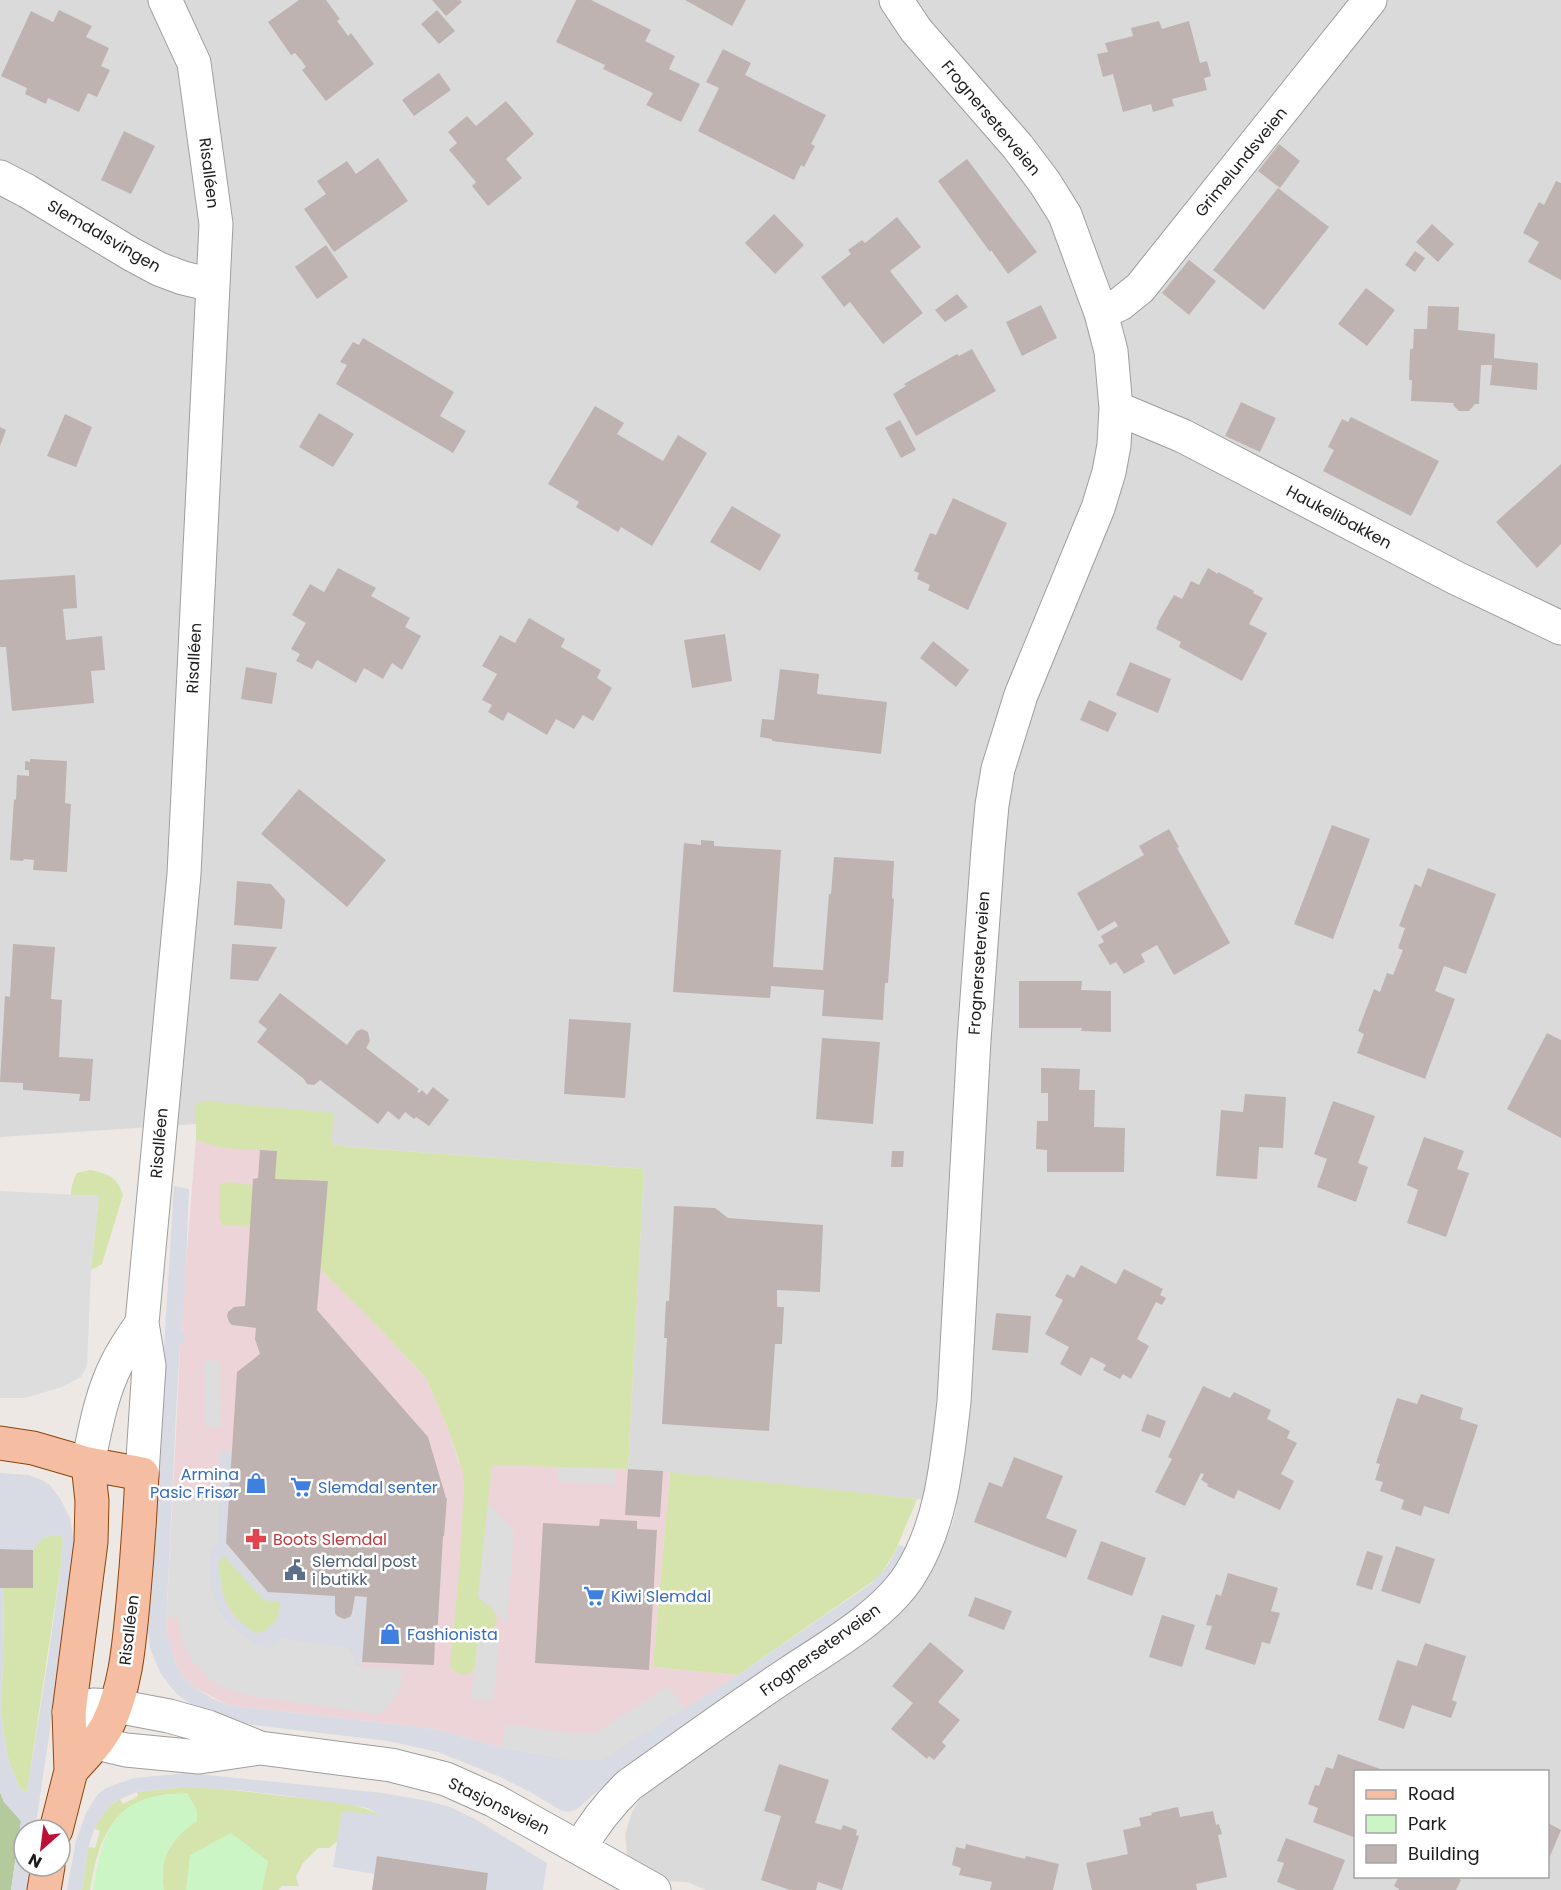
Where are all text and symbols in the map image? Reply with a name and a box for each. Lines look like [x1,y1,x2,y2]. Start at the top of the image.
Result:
street label: Frognerseterveien [936,55,1046,181]
street label: Grimelundsveien [1189,102,1293,222]
street label: Risalléen [193,136,225,210]
street label: Slemdalsvingen [43,194,165,278]
street label: Haukelibakken [1282,480,1396,554]
street label: Risalléen [181,622,207,694]
street label: Frognerseterveien [962,890,996,1036]
street label: Risalléen [144,1107,174,1179]
place label: Armina Pasic Frisør [150,1463,239,1504]
shop icon: Armina Pasic Frisør [244,1471,268,1495]
supermarket icon: Slemdal senter [289,1475,313,1499]
place label: Slemdal senter [318,1476,438,1499]
pharmacy icon: Boots Slemdal [244,1527,268,1551]
place label: Boots Slemdal [273,1528,387,1551]
place label: Slemdal post i butikk [312,1550,417,1591]
public building icon: Slemdal post i butikk [283,1558,307,1582]
supermarket icon: Kiwi Slemdal [582,1584,606,1608]
place label: Kiwi Slemdal [611,1585,711,1608]
street label: Risalléen [113,1593,145,1667]
street label: Frognerseterveien [755,1598,885,1702]
shop icon: Fashionista [378,1622,402,1646]
place label: Fashionista [407,1623,498,1646]
legend [1354,1770,1549,1878]
street label: Stasjonsveien [444,1772,554,1840]
text: Road [1408,1781,1455,1806]
text: Park [1408,1811,1447,1836]
north arrow [12,1818,72,1878]
text: Building [1408,1841,1480,1866]
text: N [24,1848,46,1874]

